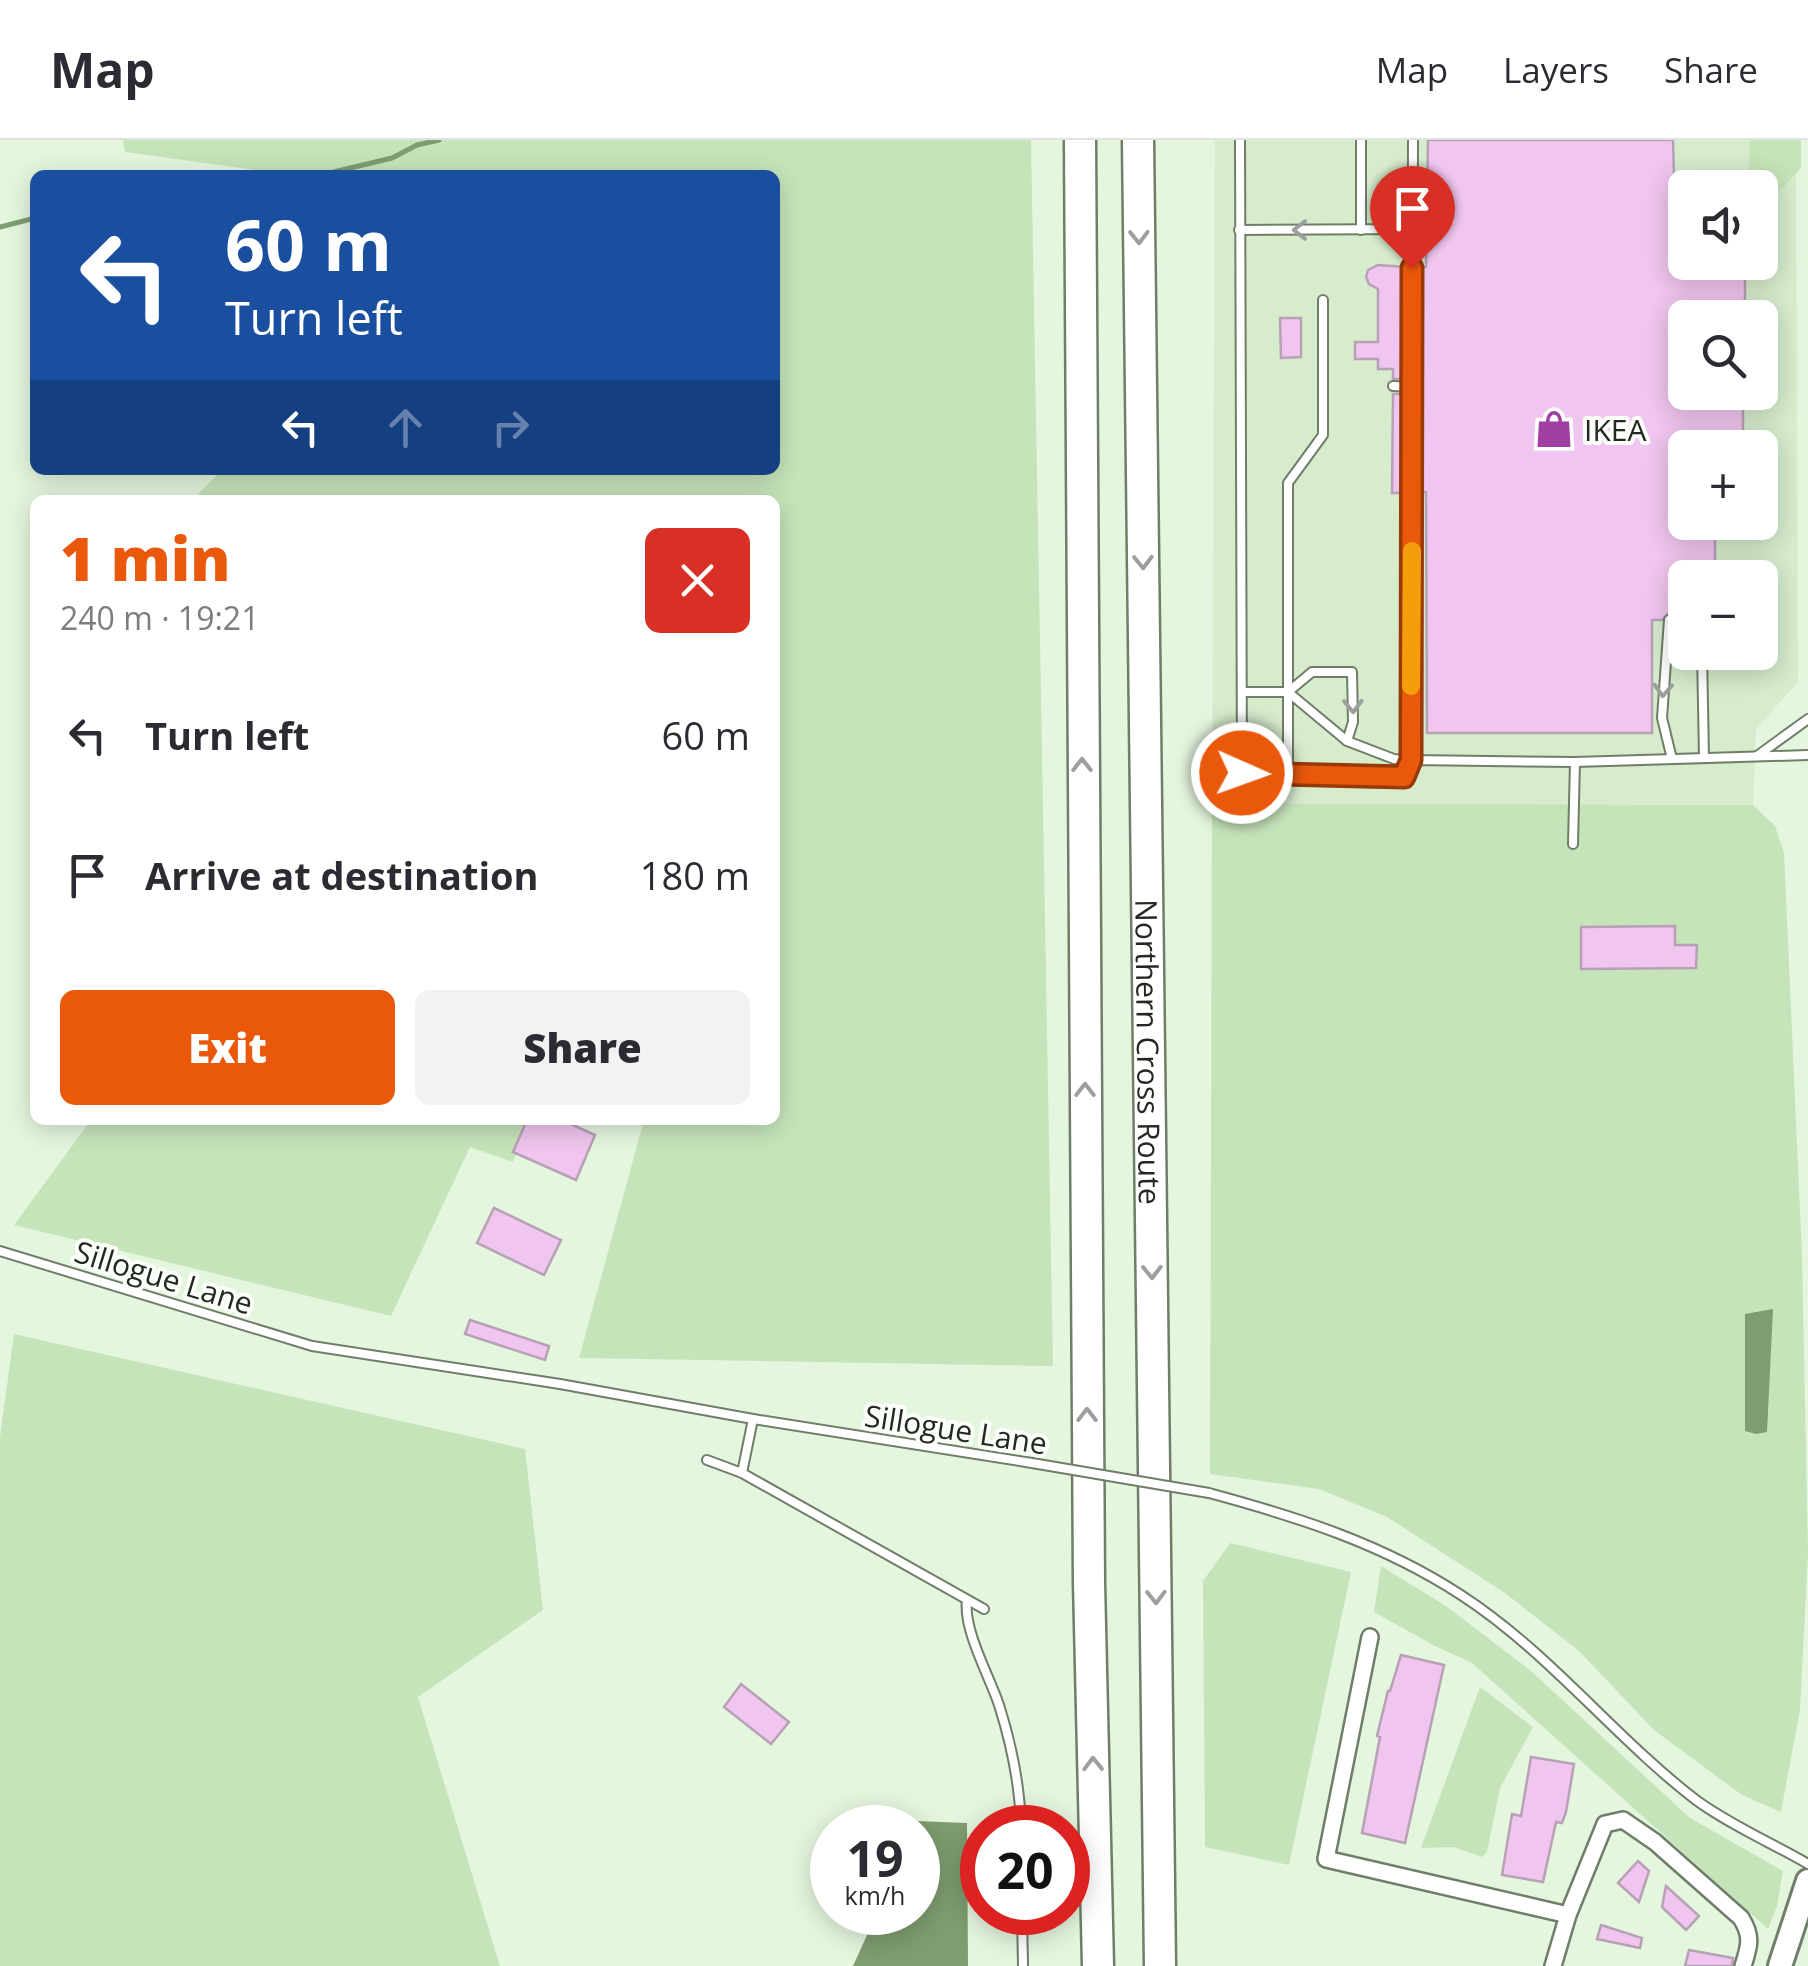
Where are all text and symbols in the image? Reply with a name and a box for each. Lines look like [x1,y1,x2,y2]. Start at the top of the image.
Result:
text: Map [50,37,155,102]
text: Map [1376,46,1448,93]
text: Layers [1503,46,1609,93]
text: Share [1664,46,1758,93]
pin [1370,166,1455,269]
map controls [1668,170,1778,670]
button: sound [1668,170,1778,280]
icon: arrive [1385,181,1440,236]
text: 60 m [225,196,392,292]
icon: left [60,210,190,340]
one-way arrow [1291,219,1306,241]
one-way arrow [1128,230,1150,246]
text: Turn left [225,287,403,348]
button: search [1668,300,1778,410]
icon: left [273,400,328,455]
icon: ahead [378,400,433,455]
icon: right [483,400,538,455]
shop icon: IKEA [1533,408,1575,450]
place label: IKEA [1584,409,1646,450]
button: + [1668,430,1778,540]
text: 1 min [60,517,230,599]
button: close [645,528,750,633]
one-way arrow [1132,555,1153,571]
button: − [1668,560,1778,670]
text: 240 m · 19:21 [60,596,259,639]
one-way arrow [1653,682,1674,698]
one-way arrow [1342,699,1364,714]
icon: left [60,708,115,763]
text: Turn left [145,709,309,761]
text: 60 m [661,709,750,761]
position arrow [1190,721,1294,825]
one-way arrow [1071,757,1093,772]
icon: arrive [60,848,115,903]
text: Arrive at destination [145,849,539,901]
text: 180 m [640,849,750,901]
street label: Northern Cross Route [1127,899,1171,1205]
button: Exit [60,990,395,1105]
button: Share [415,990,750,1105]
one-way arrow [1074,1082,1096,1098]
street label: Sillogue Lane [70,1230,258,1324]
one-way arrow [1141,1266,1163,1281]
street label: Sillogue Lane [862,1394,1050,1464]
one-way arrow [1076,1407,1098,1422]
one-way arrow [1145,1590,1167,1606]
one-way arrow [1082,1755,1103,1771]
speed limit sign: 20 [960,1805,1090,1935]
text: 19 [846,1824,904,1892]
text: km/h [845,1878,905,1912]

